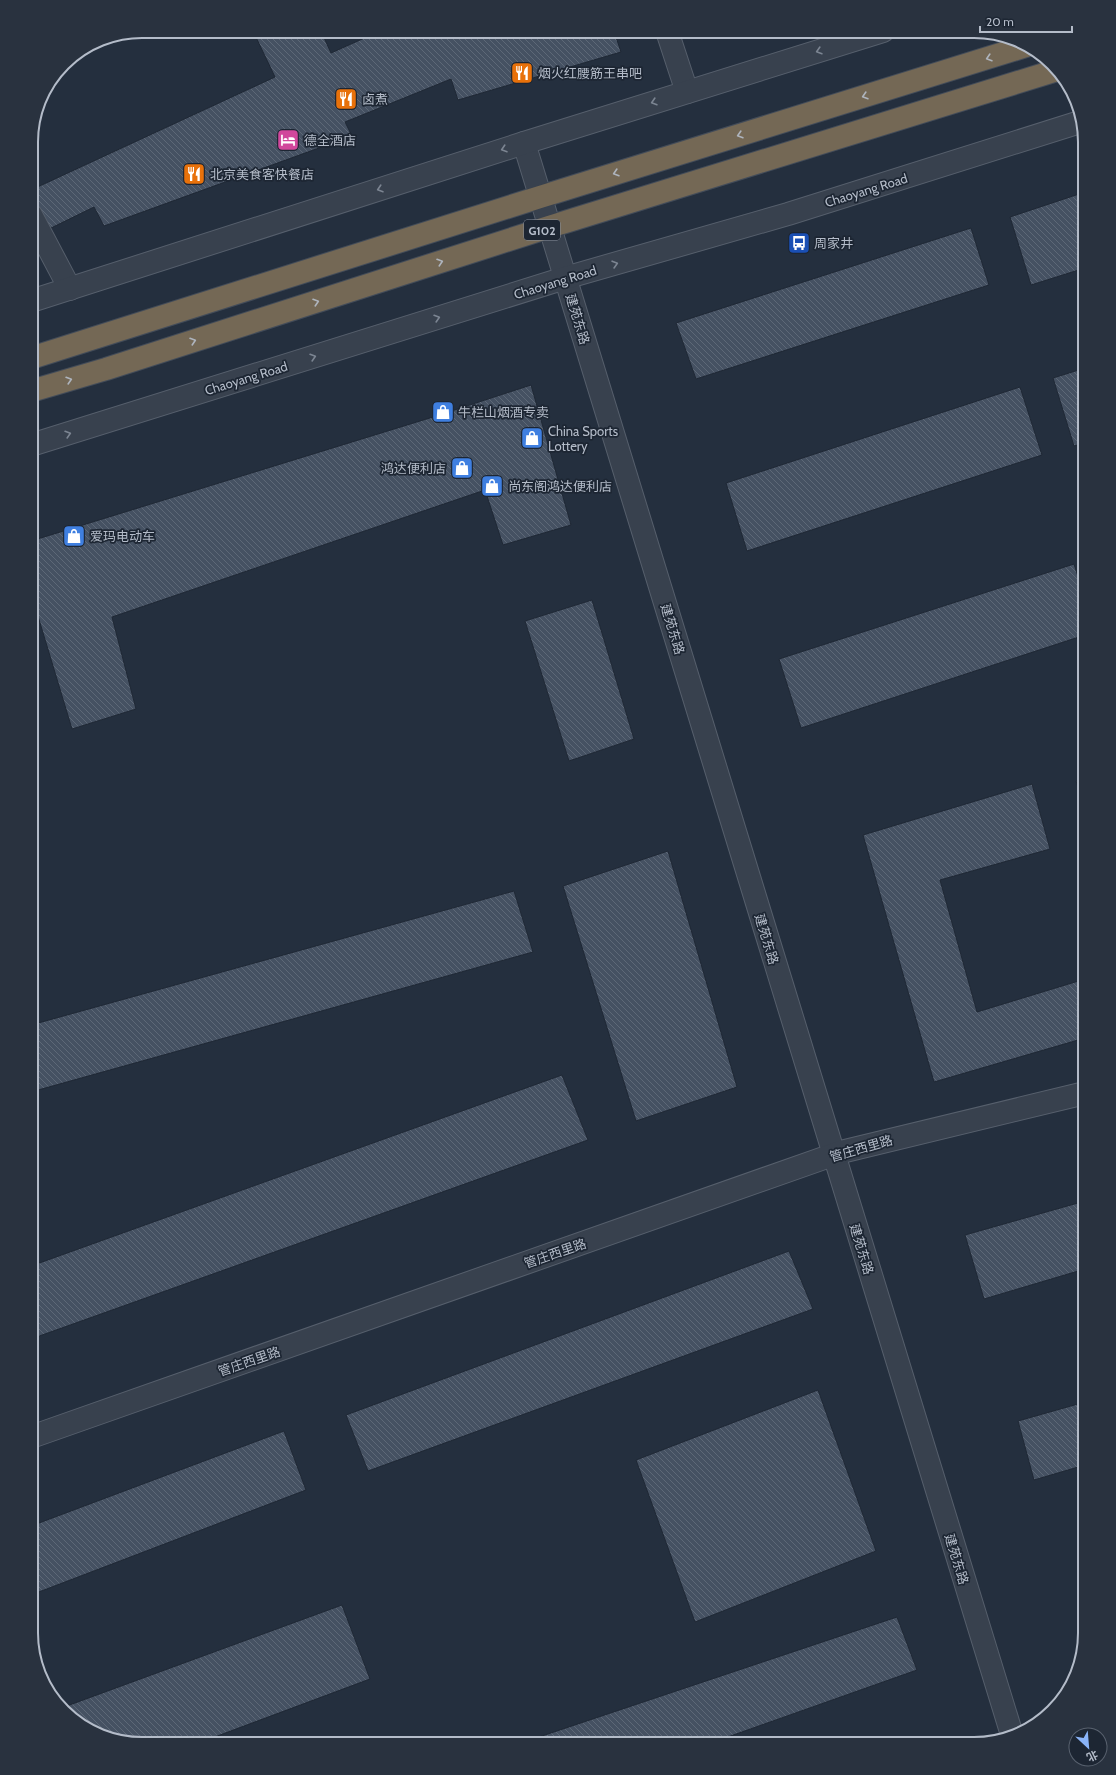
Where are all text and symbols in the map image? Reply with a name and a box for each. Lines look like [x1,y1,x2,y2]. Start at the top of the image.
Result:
scale bar [980,8,1072,34]
text: 20 m [986,14,1014,29]
one-way arrow [815,46,822,55]
one-way arrow [985,53,992,62]
restaurant icon: 烟火红腰筋王串吧 [509,60,535,86]
place label: 烟火红腰筋王串吧 [538,65,642,81]
restaurant icon: 卤煮 [333,86,359,112]
place label: 卤煮 [362,91,388,107]
one-way arrow [861,92,868,100]
one-way arrow [651,97,658,106]
hotel icon: 德全酒店 [275,127,301,153]
one-way arrow [737,130,744,139]
place label: 德全酒店 [304,132,356,148]
one-way arrow [500,144,507,153]
restaurant icon: 北京美食客快餐店 [181,161,207,187]
place label: 北京美食客快餐店 [210,166,314,182]
one-way arrow [613,169,620,177]
street label: Chaoyang Road [823,170,909,210]
one-way arrow [376,184,383,193]
road number: G102 [524,220,560,240]
bus stop icon: 周家井 [786,230,812,256]
place label: 周家井 [814,235,853,251]
one-way arrow [437,258,444,267]
one-way arrow [611,260,618,269]
street label: Chaoyang Road [512,262,598,302]
street label: 建苑东路 [563,292,593,346]
one-way arrow [313,298,320,307]
one-way arrow [433,314,440,323]
one-way arrow [189,337,196,346]
one-way arrow [309,353,316,362]
street label: Chaoyang Road [203,358,289,398]
one-way arrow [65,376,72,385]
shop icon: 牛栏山烟酒专卖 [430,399,456,425]
place label: 牛栏山烟酒专卖 [458,404,549,420]
place label: China Sports Lottery [548,423,619,454]
shop icon: China Sports Lottery [519,425,545,451]
one-way arrow [65,430,72,439]
shop icon: 鸿达便利店 [449,455,475,481]
place label: 鸿达便利店 [381,460,446,476]
shop icon: 尚东阁鸿达便利店 [479,473,505,499]
place label: 尚东阁鸿达便利店 [508,478,612,494]
shop icon: 爱玛电动车 [61,523,87,549]
place label: 爱玛电动车 [90,528,155,544]
street label: 建苑东路 [658,602,688,656]
street label: 建苑东路 [752,912,782,966]
street label: 管庄西里路 [828,1131,894,1165]
street label: 建苑东路 [847,1222,877,1276]
street label: 管庄西里路 [522,1235,588,1271]
street label: 管庄西里路 [216,1343,282,1379]
street label: 建苑东路 [942,1532,972,1586]
north arrow [1068,1727,1108,1767]
text: 北 [1084,1747,1100,1765]

